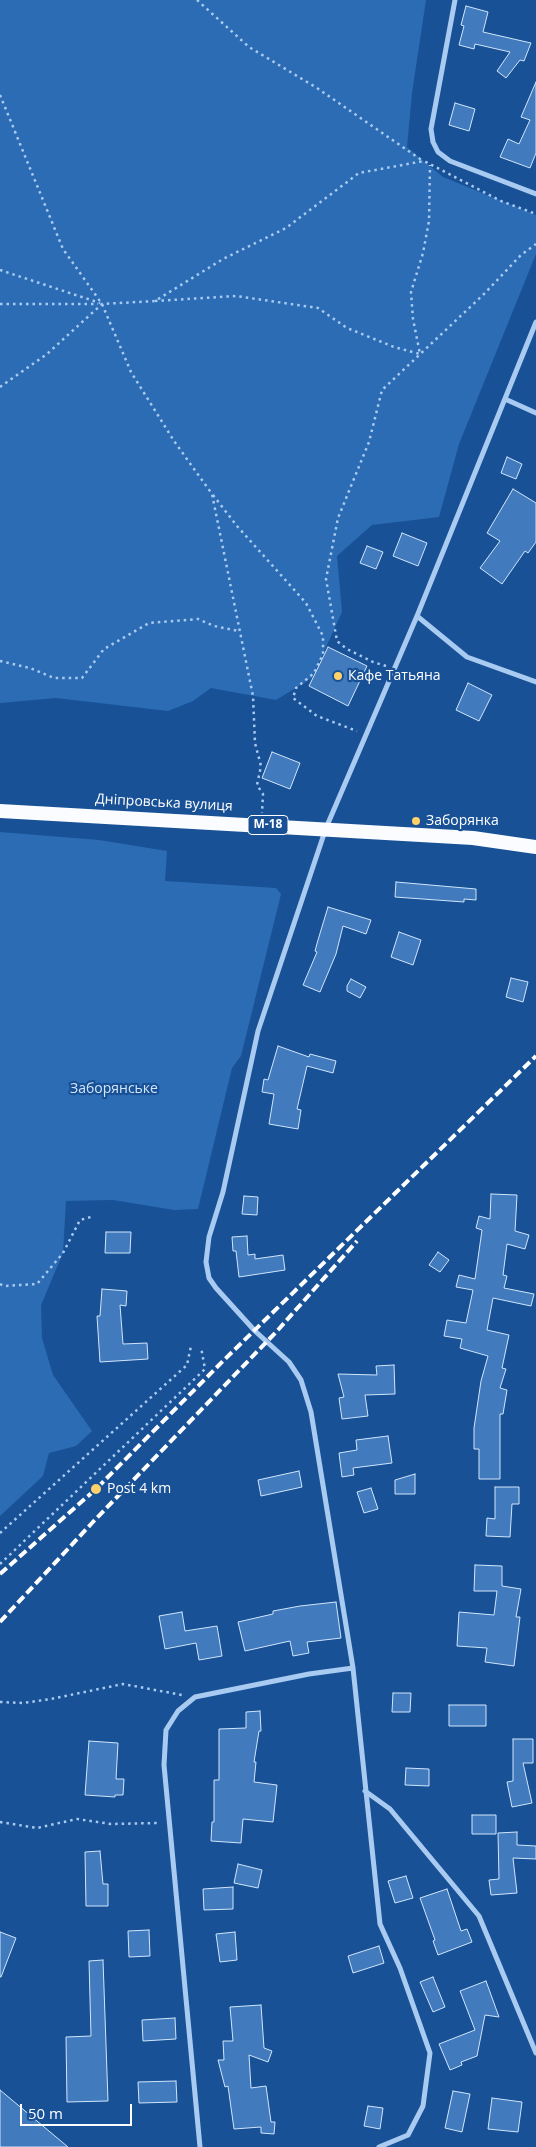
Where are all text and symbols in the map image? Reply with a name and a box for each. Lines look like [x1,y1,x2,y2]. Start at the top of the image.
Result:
place label: Кафе Татьяна [348,668,441,684]
marker: Кафе Татьяна [332,670,344,682]
street label: Дніпровська вулиця [95,791,233,815]
place label: Заборянка [426,813,499,829]
marker: Заборянка [410,815,422,827]
road number: М-18 [248,816,288,834]
park label: Заборянське [70,1081,158,1097]
place label: Post 4 km [107,1481,171,1497]
marker: Post 4 km [89,1482,103,1496]
scale bar [22,2094,135,2126]
text: 50 m [28,2103,63,2123]

